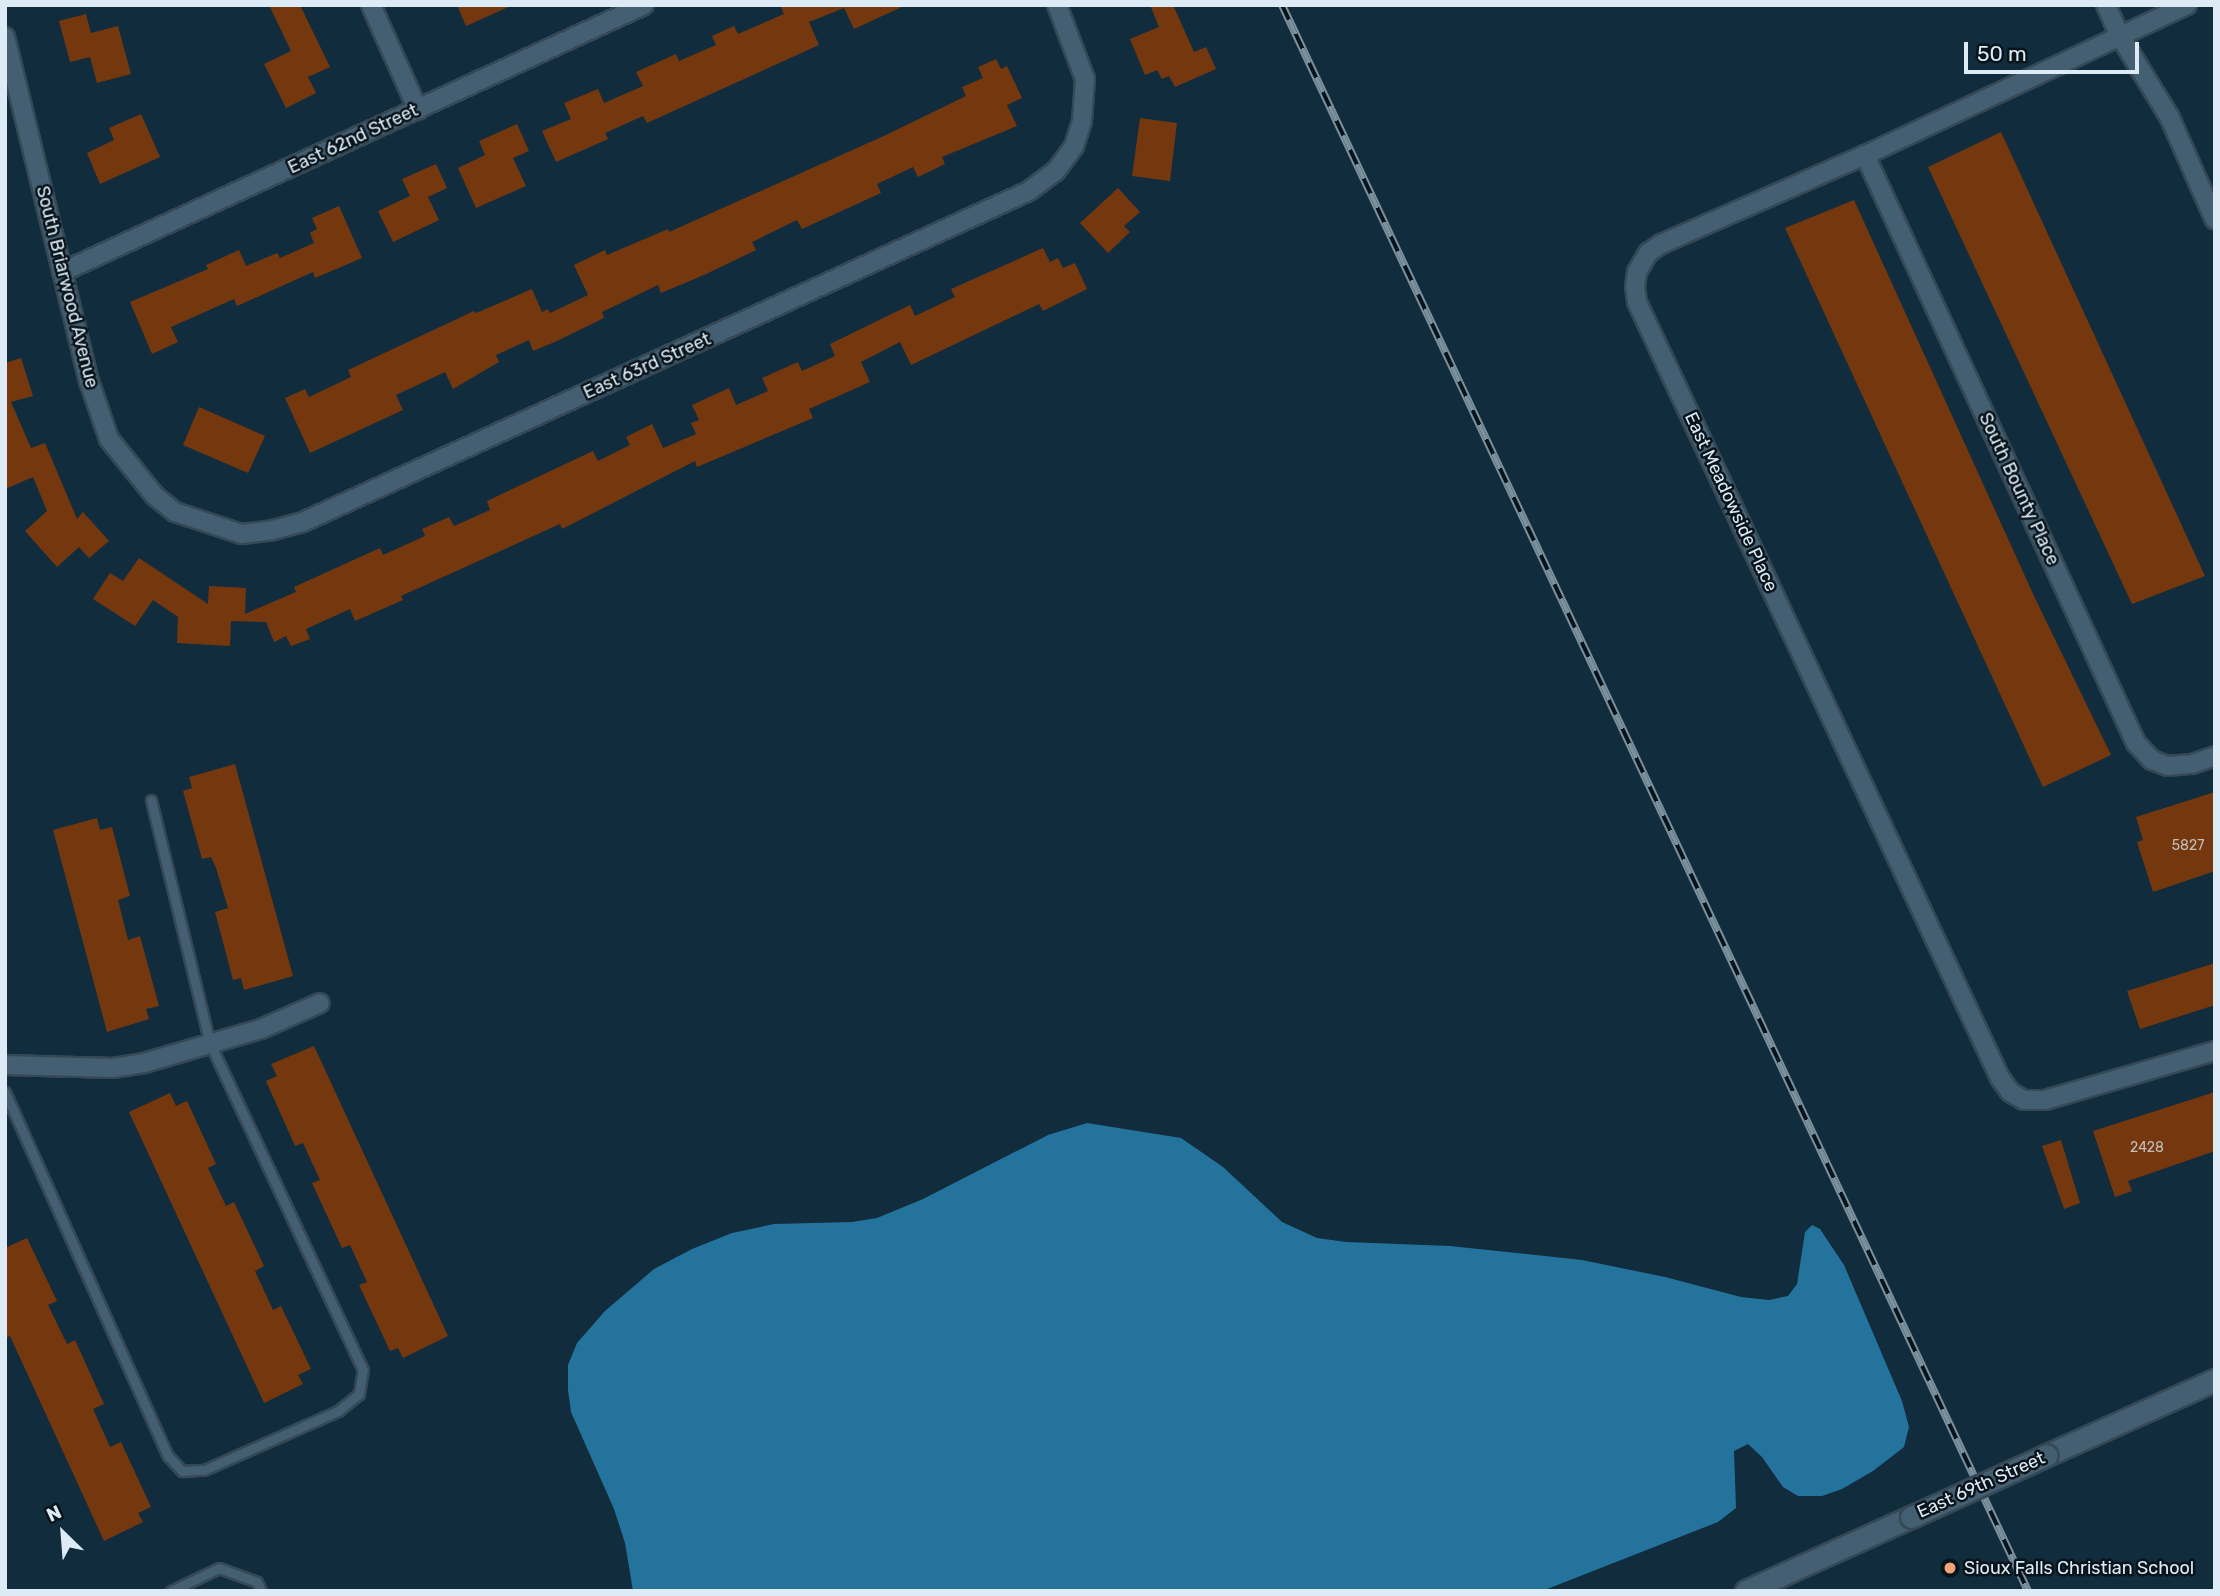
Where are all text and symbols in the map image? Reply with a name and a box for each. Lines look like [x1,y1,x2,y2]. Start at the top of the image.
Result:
scale bar [1968,28,2143,72]
text: 50 m [1977,41,2027,66]
street label: East 62nd Street [285,99,421,179]
street label: South Briarwood Avenue [31,184,103,390]
street label: East 63rd Street [580,328,714,404]
street label: East Meadowside Place [1680,409,1782,595]
street label: South Bounty Place [1974,409,2064,569]
house number: 5827 [2172,838,2204,854]
house number: 2428 [2130,1140,2164,1156]
street label: East 69th Street [1914,1447,2048,1523]
north arrow [28,1498,98,1568]
text: N [43,1500,65,1527]
place label: Sioux Falls Christian School [1964,1557,2194,1579]
marker: Sioux Falls Christian School [1942,1560,1958,1576]

